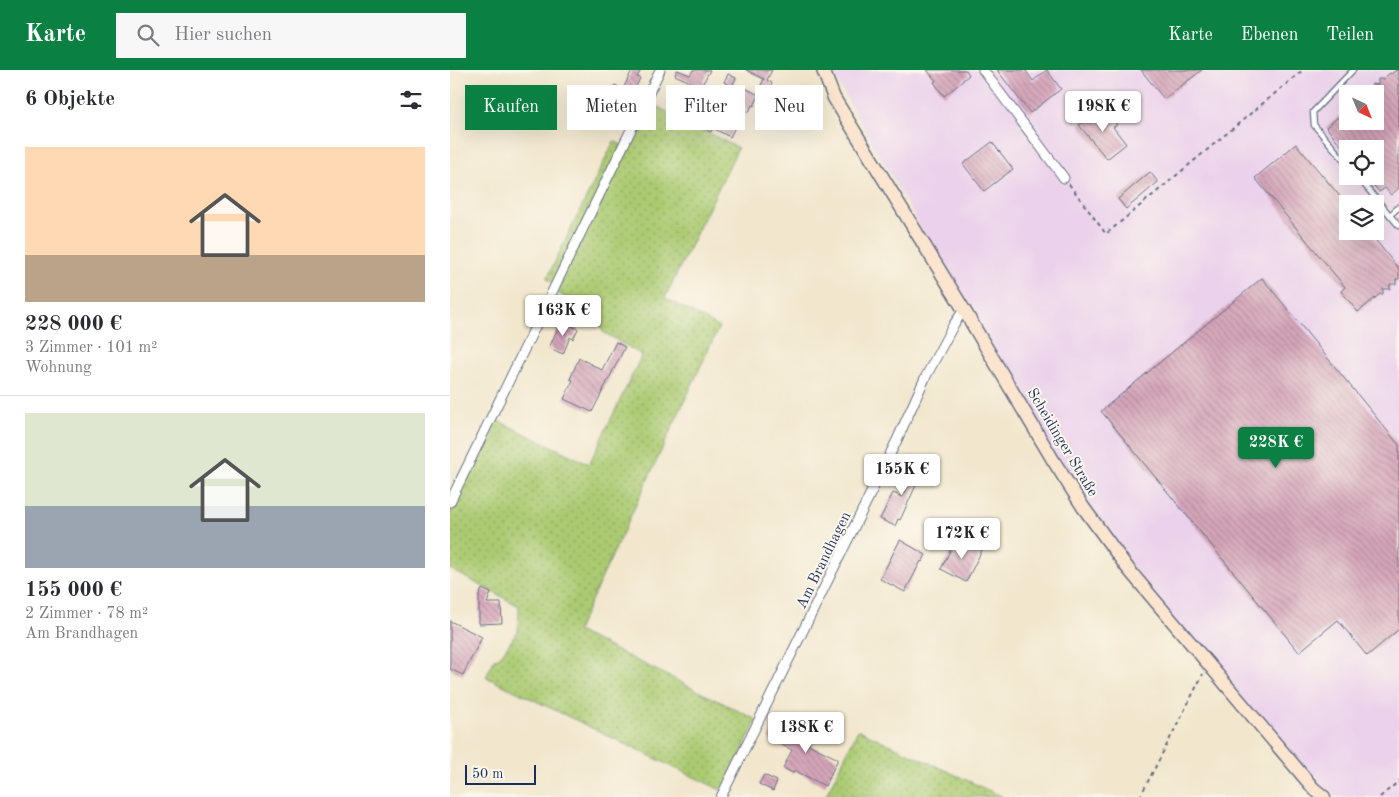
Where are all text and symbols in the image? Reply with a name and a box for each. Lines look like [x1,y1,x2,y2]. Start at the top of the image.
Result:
search box [116,13,466,58]
icon: search [134,21,162,49]
text: Karte [25,23,86,47]
text: Hier suchen [174,26,272,45]
text: Karte [1168,26,1213,44]
text: Ebenen [1241,26,1298,44]
text: Teilen [1326,26,1374,44]
chip: Kaufen [465,85,557,130]
chip: Mieten [567,85,656,130]
chip: Filter [666,85,745,130]
chip: Neu [755,85,823,130]
north arrow [1339,85,1384,130]
map controls [1339,85,1384,240]
icon: filters [397,86,425,114]
text: 6 Objekte [25,89,115,110]
pin: 198K € [1062,90,1144,133]
text: 198K € [1076,99,1130,115]
button: locate [1339,140,1384,185]
icon: home [180,180,270,270]
button: layers [1339,195,1384,240]
pin: 163K € [522,294,604,337]
text: 163K € [536,303,590,319]
text: 228 000 € [25,314,122,335]
text: 3 Zimmer · 101 m² [25,340,157,356]
text: Wohnung [25,360,92,376]
street label: Scheidinger Straße [1024,386,1100,500]
pin: 228K € [1235,426,1317,469]
text: 228K € [1249,435,1303,451]
icon: home [180,445,270,535]
pin: 155K € [861,454,943,496]
text: 155K € [875,462,929,478]
street label: Am Brandhagen [794,510,854,612]
pin: 172K € [921,518,1003,560]
text: 172K € [935,526,989,542]
text: 155 000 € [25,580,122,601]
text: 2 Zimmer · 78 m² [25,606,148,622]
text: Am Brandhagen [25,626,138,642]
pin: 138K € [765,712,847,754]
text: 138K € [779,720,833,736]
scale bar [465,762,536,785]
text: 50 m [472,767,503,781]

